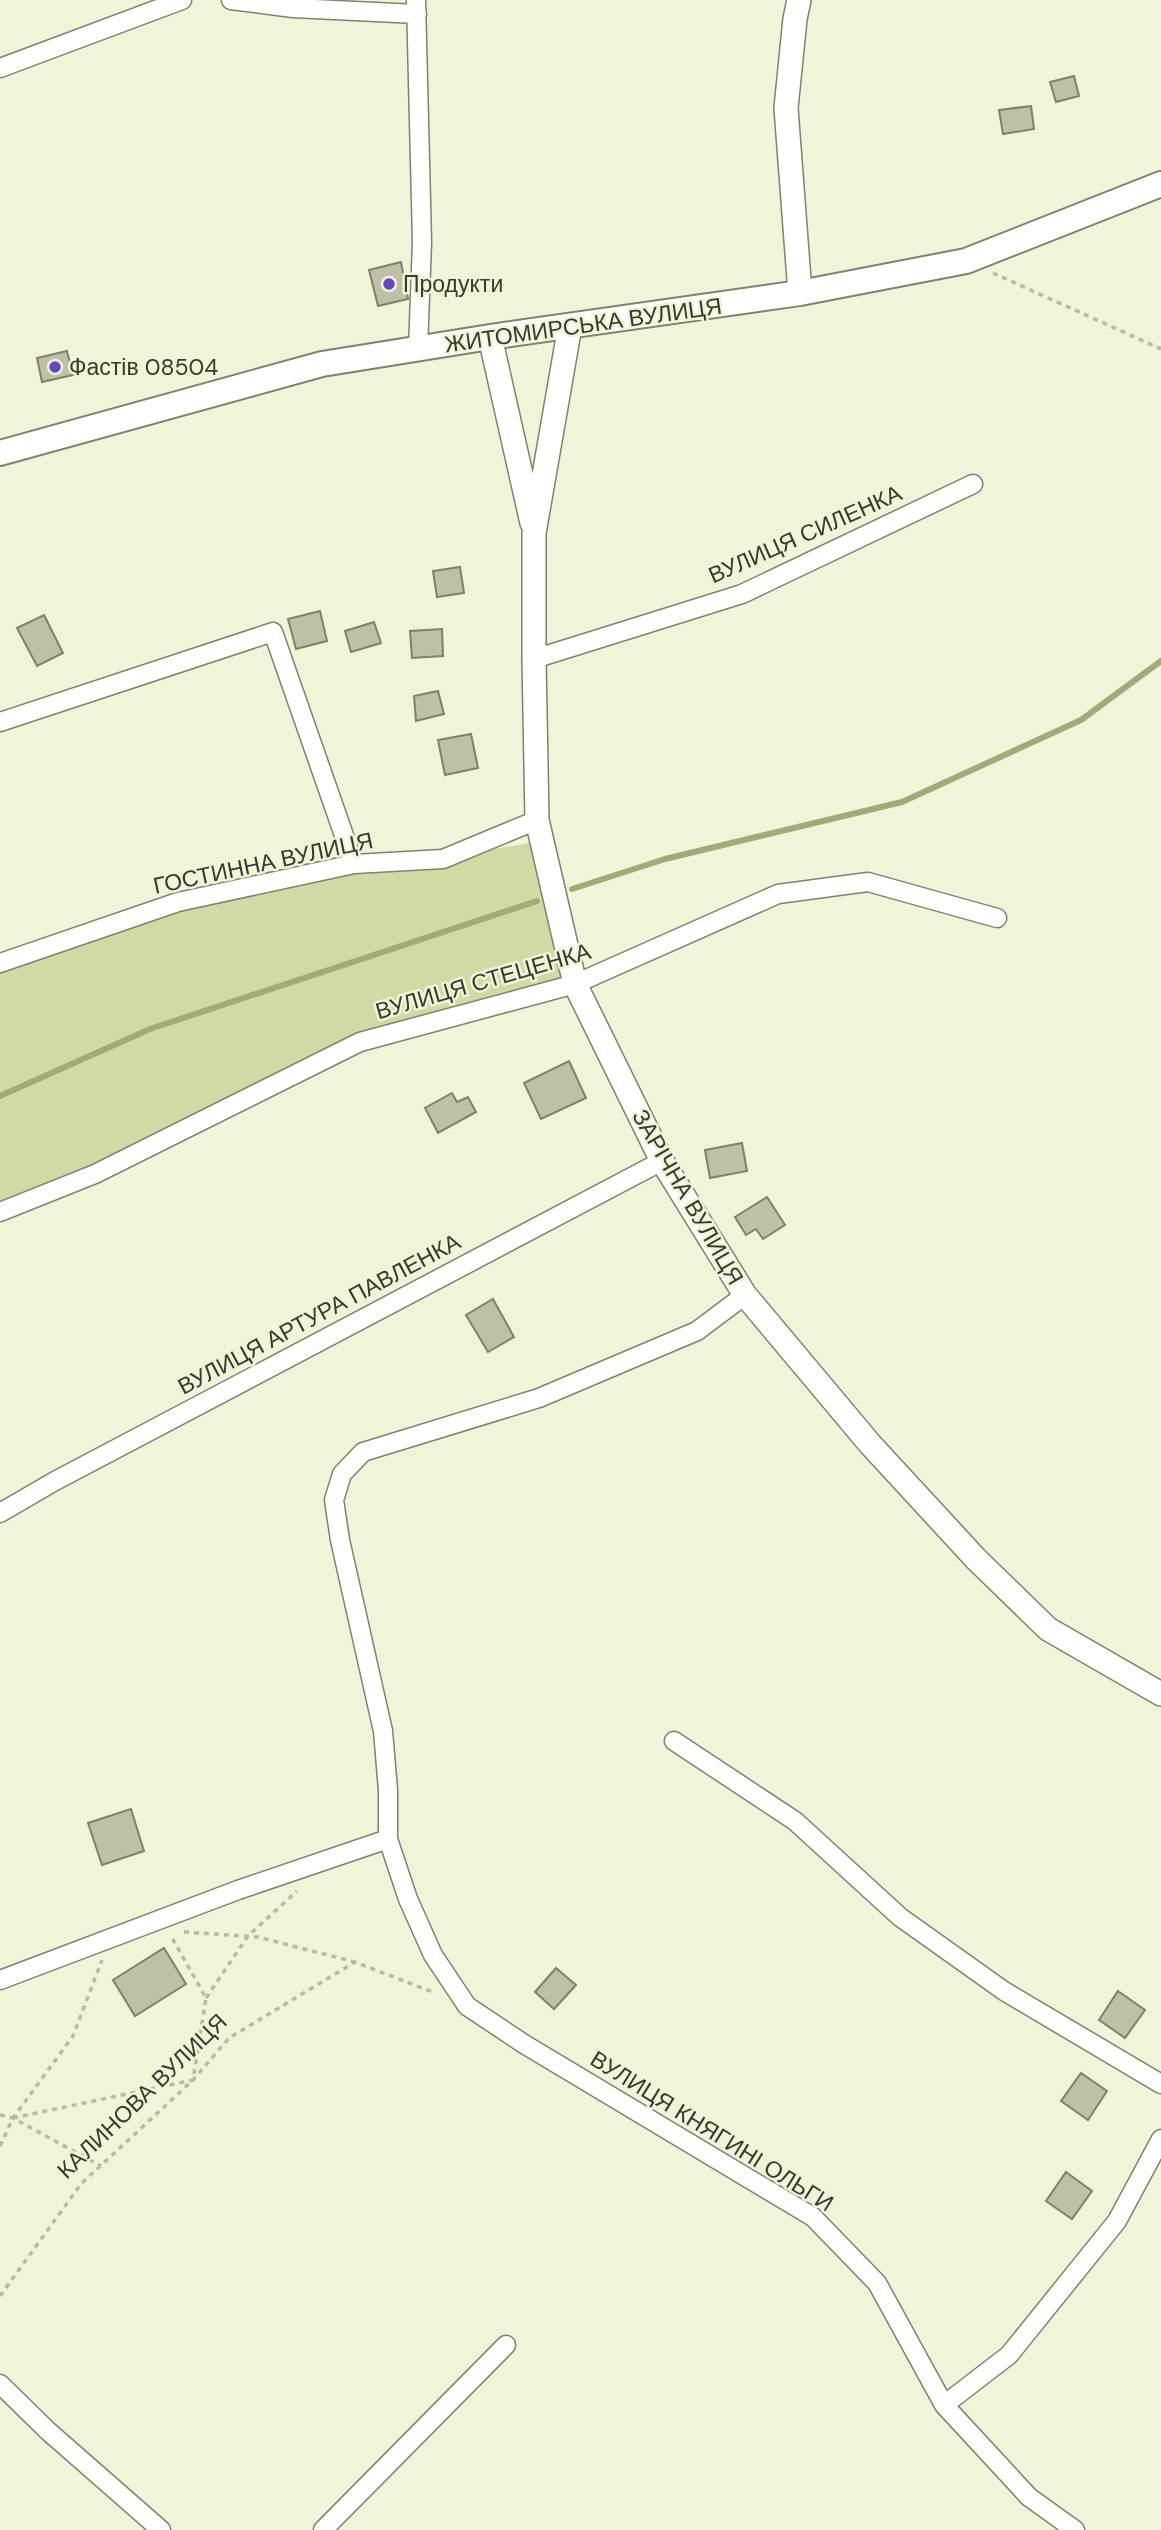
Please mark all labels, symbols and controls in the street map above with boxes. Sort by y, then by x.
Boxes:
place label: Продукти [403,269,503,299]
marker: Продукти [381,276,397,292]
street label: ЖИТОМИРСЬКА ВУЛИЦЯ [442,291,724,359]
place label: Фастів 08504 [69,352,218,382]
marker: Фастів 08504 [47,359,63,375]
street label: ВУЛИЦЯ СИЛЕНКА [704,478,907,590]
street label: ГОСТИННА ВУЛИЦЯ [150,825,376,901]
street label: ВУЛИЦЯ СТЕЦЕНКА [372,936,595,1026]
street label: ЗАРІЧНА ВУЛИЦЯ [625,1104,751,1290]
street label: ВУЛИЦЯ АРТУРА ПАВЛЕНКА [172,1226,466,1401]
street label: КАЛИНОВА ВУЛИЦЯ [51,2007,233,2185]
street label: ВУЛИЦЯ КНЯГИНІ ОЛЬГИ [585,2044,839,2218]

